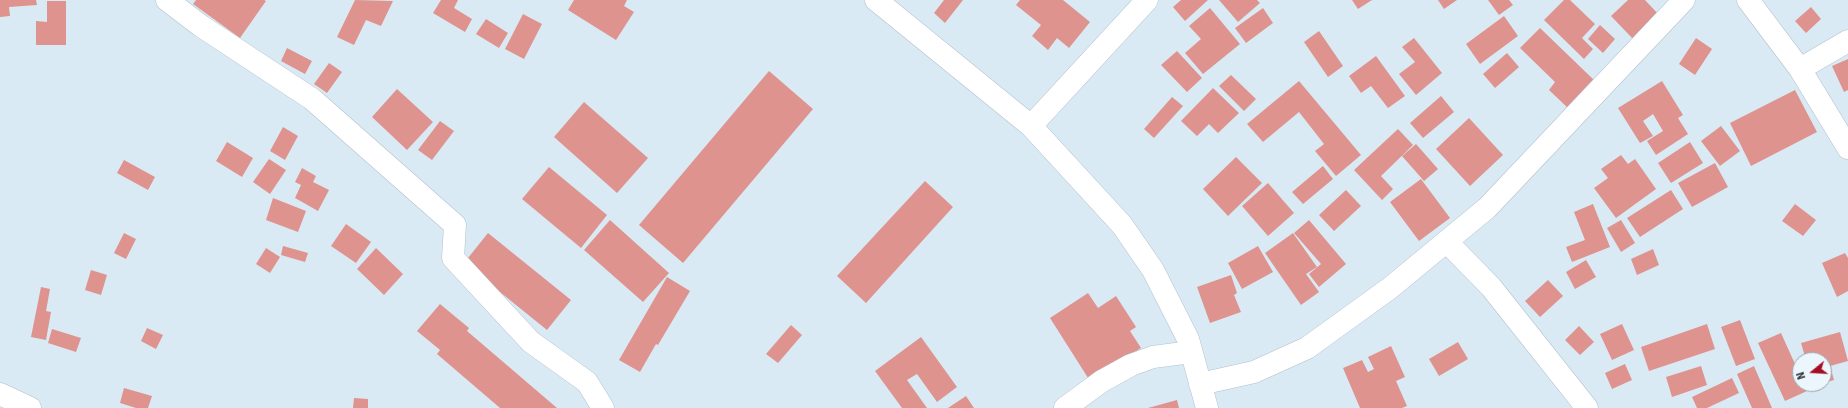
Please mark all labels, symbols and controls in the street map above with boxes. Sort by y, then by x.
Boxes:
north arrow [1792,352,1832,392]
text: N [1793,370,1809,381]

